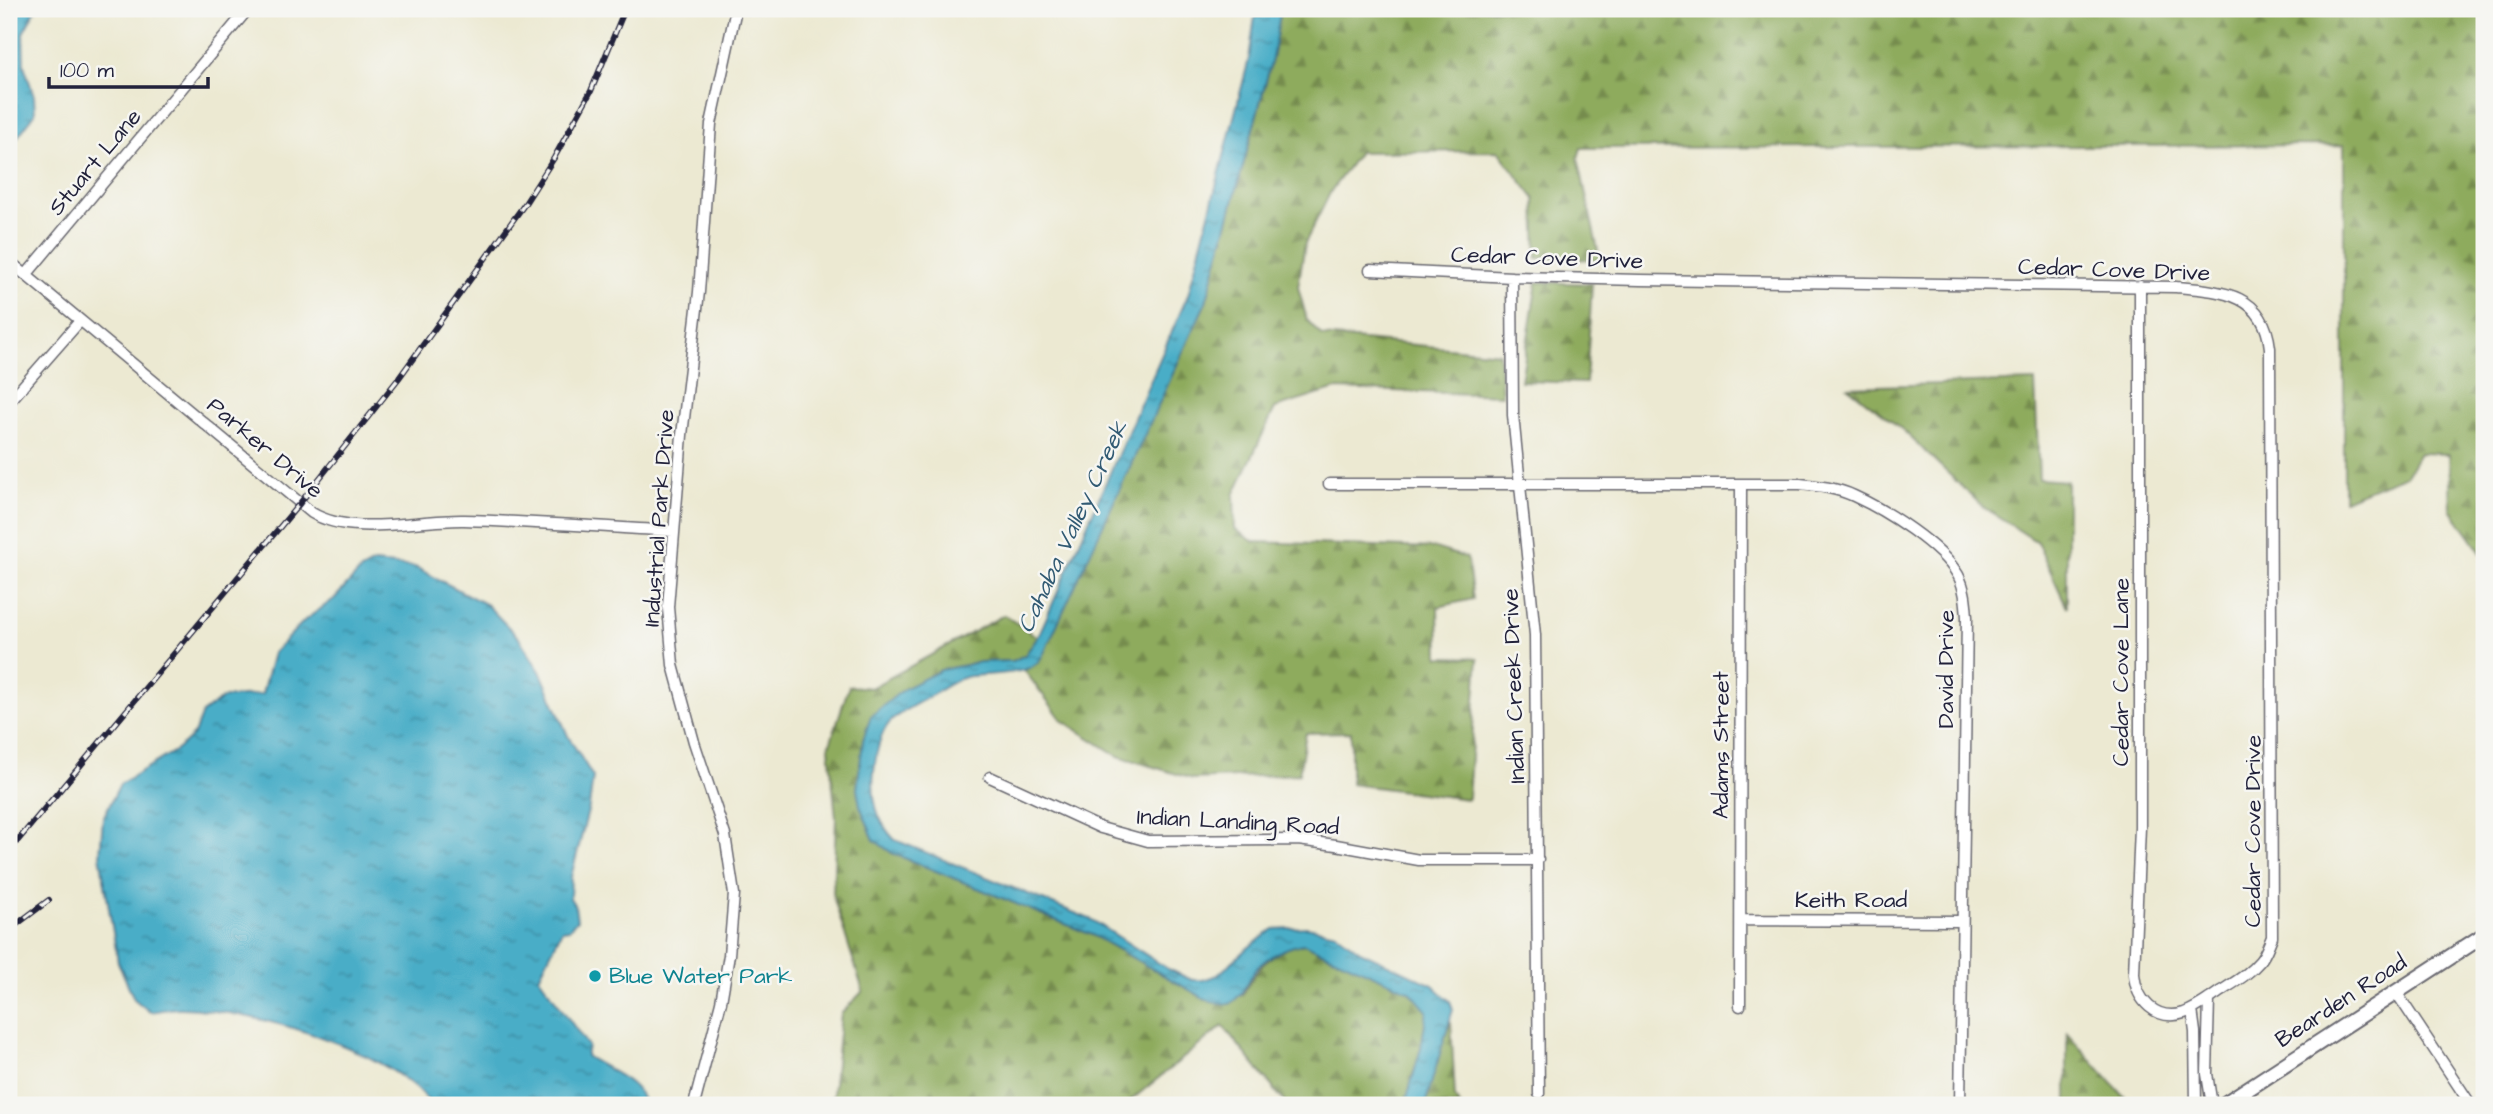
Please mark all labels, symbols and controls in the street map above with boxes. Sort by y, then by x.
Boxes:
scale bar [49,46,208,90]
text: 100 m [60,56,115,85]
street label: Stuart Lane [41,102,149,222]
street label: Cedar Cove Drive [1450,239,1644,277]
street label: Cedar Cove Drive [2017,251,2211,289]
street label: Parker Drive [200,390,330,506]
street label: Industrial Park Drive [635,408,683,628]
water label: Cahaba Valley Creek [1009,414,1138,638]
street label: Cedar Cove Lane [2105,578,2137,766]
street label: Indian Creek Drive [1495,588,1533,784]
street label: David Drive [1930,610,1962,728]
street label: Adams Street [1705,670,1737,819]
street label: Cedar Cove Drive [2237,735,2269,927]
street label: Indian Landing Road [1136,801,1340,844]
street label: Keith Road [1795,884,1907,916]
street label: Bearden Road [2269,946,2413,1056]
place label: Blue Water Park [609,960,792,992]
marker: Blue Water Park [587,968,603,984]

